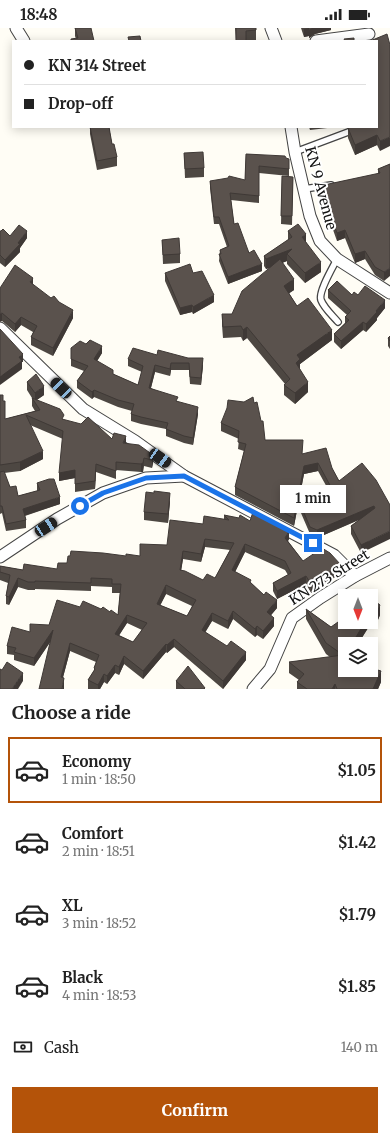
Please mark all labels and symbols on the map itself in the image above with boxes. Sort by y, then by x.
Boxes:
street label: KN 9 Avenue [301,144,341,232]
car [48,375,74,401]
car [147,446,173,470]
callout: 1 min [280,485,346,513]
route start [71,497,89,515]
car [33,515,59,539]
route end [304,534,322,552]
street label: KN 273 Street [285,545,373,609]
north arrow [338,589,378,629]

